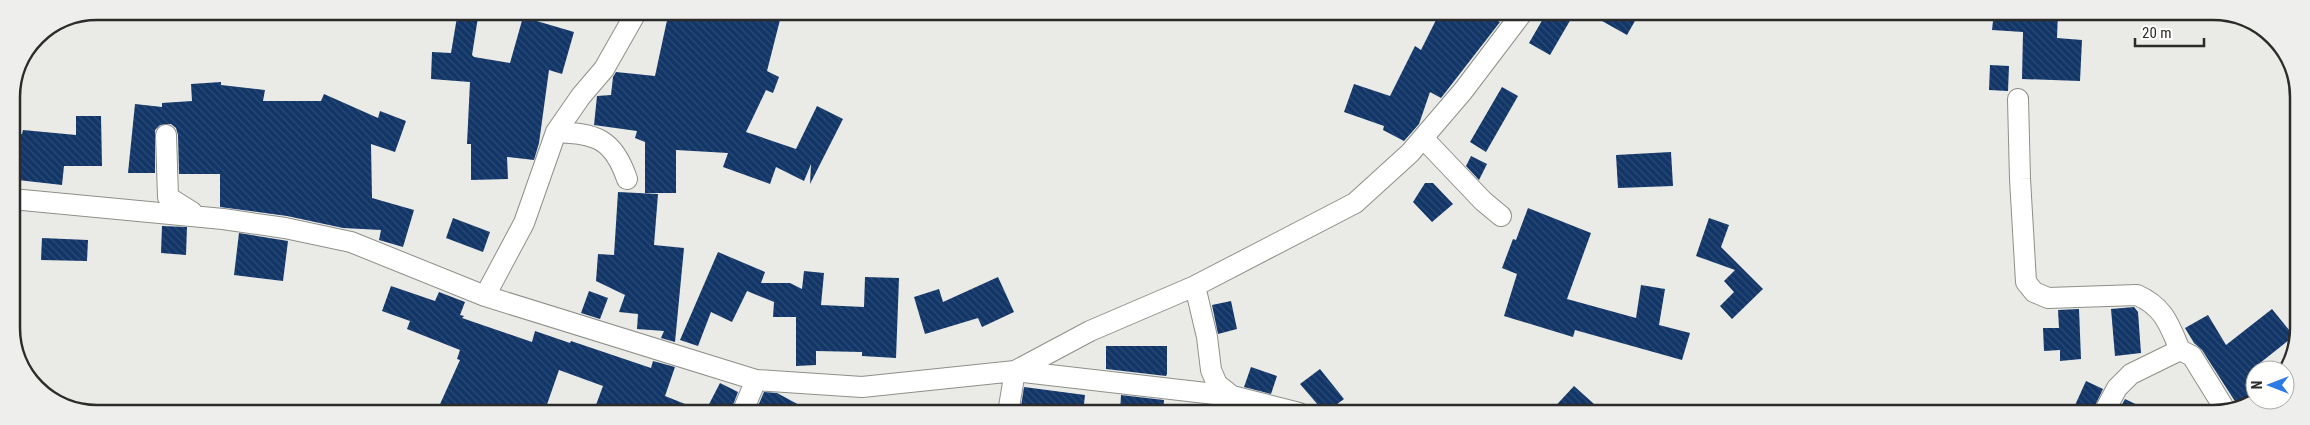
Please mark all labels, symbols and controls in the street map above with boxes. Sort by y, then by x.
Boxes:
scale bar [2135,15,2204,47]
text: 20 m [2142,24,2172,42]
north arrow [2245,360,2295,410]
text: N [2249,381,2265,389]

